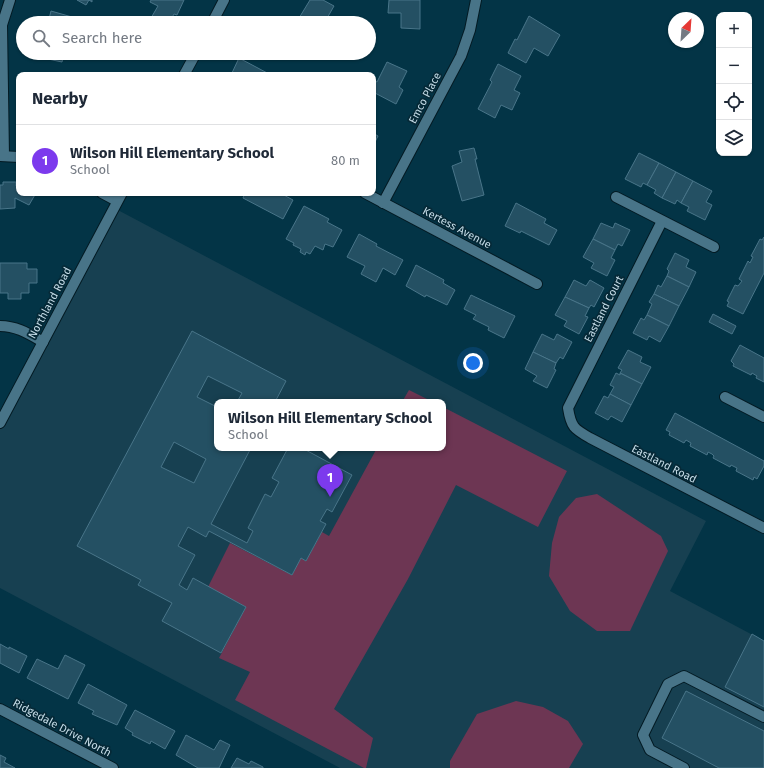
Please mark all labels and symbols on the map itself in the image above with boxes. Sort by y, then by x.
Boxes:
north arrow [668,12,704,48]
street label: Emco Place [406,70,444,126]
street label: Kertess Avenue [420,204,494,252]
street label: Northland Road [26,265,74,341]
street label: Eastland Court [582,274,626,344]
your location [463,353,483,373]
street label: Eastland Road [629,442,699,486]
pin: 1 [317,464,343,497]
street label: Ridgedale Drive North [11,697,113,759]

